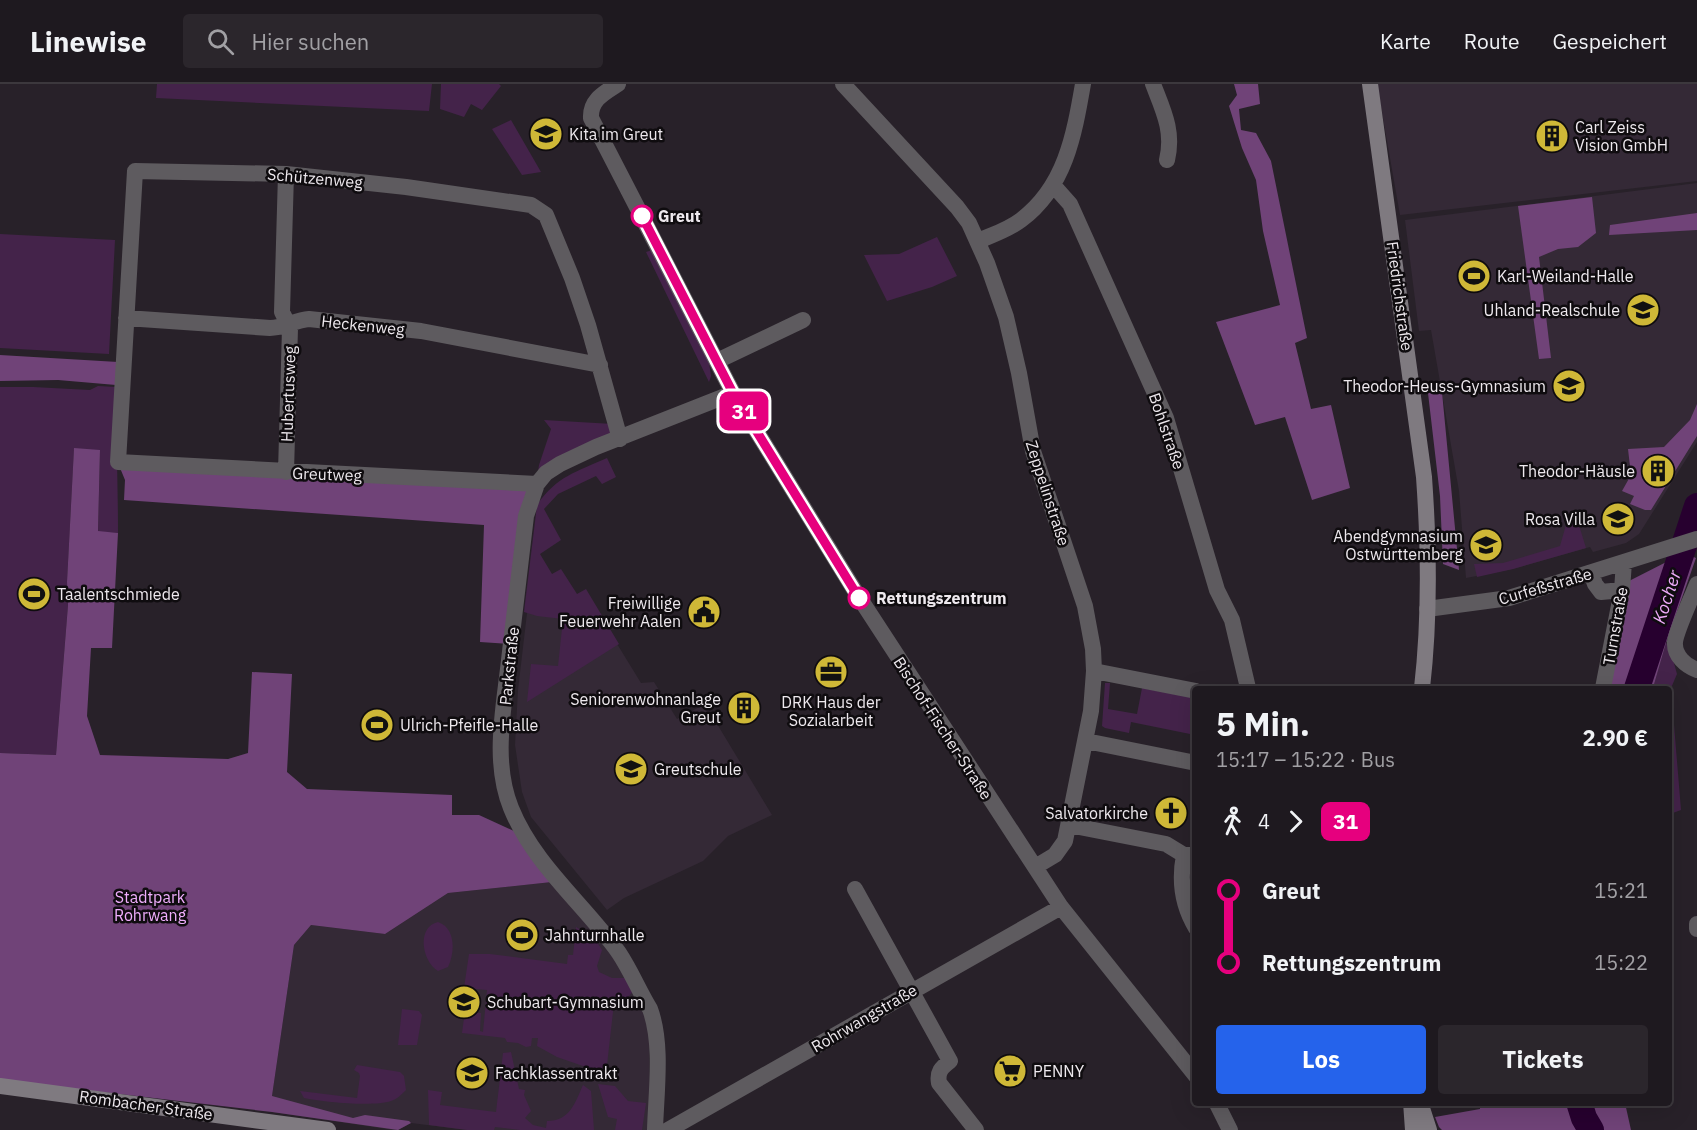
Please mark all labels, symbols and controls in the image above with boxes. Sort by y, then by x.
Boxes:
search box [183,14,603,68]
text: Linewise [30,23,147,60]
icon: search [204,25,237,58]
text: Hier suchen [252,27,369,56]
text: Karte [1380,27,1431,55]
text: Route [1464,27,1520,55]
text: Gespeichert [1553,27,1667,55]
school or university icon: Kita im Greut [528,116,564,152]
place label: Carl Zeiss Vision GmbH [1575,117,1668,155]
building icon: Carl Zeiss Vision GmbH [1534,118,1570,154]
place label: Kita im Greut [569,124,663,144]
street label: Schützenweg [266,164,364,192]
marker: Greut [631,205,653,227]
place label: Greut [658,206,701,226]
street label: Friedrichstraße [1382,240,1418,352]
sports icon: Karl-Weiland-Halle [1456,258,1492,294]
place label: Karl-Weiland-Halle [1497,266,1634,286]
school or university icon: Uhland-Realschule [1625,292,1661,328]
place label: Uhland-Realschule [1484,300,1620,320]
street label: Heckenweg [320,311,406,339]
street label: Hubertusweg [276,345,300,442]
school or university icon: Theodor-Heuss-Gymnasium [1551,368,1587,404]
place label: Theodor-Heuss-Gymnasium [1343,376,1546,396]
street label: Bohlstraße [1145,390,1189,472]
line badge: 31 [717,392,771,430]
text: 31 [731,397,757,425]
street label: Zeppelinstraße [1022,438,1074,548]
building icon: Theodor-Häusle [1640,453,1676,489]
place label: Theodor-Häusle [1519,461,1635,481]
street label: Greutweg [292,463,363,485]
school or university icon: Rosa Villa [1600,501,1636,537]
place label: Rosa Villa [1525,509,1595,529]
place label: Abendgymnasium Ostwürttemberg [1333,526,1464,564]
school or university icon: Abendgymnasium Ostwürttemberg [1468,527,1504,563]
street label: Curfeßstraße [1496,563,1594,609]
water label: Kocher [1647,567,1686,627]
sports icon: Taalentschmiede [16,576,52,612]
place label: Taalentschmiede [57,584,180,604]
street label: Turnstraße [1598,585,1632,667]
marker: Rettungszentrum [848,587,870,609]
place label: Rettungszentrum [876,588,1007,608]
place label: Freiwillige Feuerwehr Aalen [559,593,681,631]
public building icon: Freiwillige Feuerwehr Aalen [686,594,722,630]
street label: Parkstraße [495,626,523,706]
street label: Bischof-Fischer-Straße [889,653,997,803]
office icon: DRK Haus der Sozialarbeit [813,654,849,690]
place label: Seniorenwohnanlage Greut [570,689,721,727]
building icon: Seniorenwohnanlage Greut [726,690,762,726]
place label: DRK Haus der Sozialarbeit [781,692,881,730]
text: 5 Min. [1216,702,1310,745]
sports icon: Ulrich-Pfeifle-Halle [359,707,395,743]
place label: Ulrich-Pfeifle-Halle [400,715,539,735]
text: 2.90 € [1583,723,1648,752]
text: 15:17 – 15:22 · Bus [1216,746,1395,773]
school or university icon: Greutschule [613,751,649,787]
place label: Greutschule [654,759,742,779]
church icon: Salvatorkirche [1153,795,1189,831]
place label: Salvatorkirche [1045,803,1148,823]
icon: walk [1216,805,1249,838]
icon: forward [1279,805,1312,838]
text: 31 [1333,807,1358,835]
text: 4 [1258,808,1270,835]
text: Greut [1262,876,1321,905]
text: 15:21 [1594,877,1648,904]
park label: Stadtpark Rohrwang [114,887,187,925]
sports icon: Jahnturnhalle [504,917,540,953]
place label: Jahnturnhalle [545,925,645,945]
text: Rettungszentrum [1262,948,1442,977]
text: 15:22 [1594,949,1648,976]
street label: Rohrwangstraße [808,980,921,1056]
school or university icon: Schubart-Gymnasium [446,984,482,1020]
place label: Schubart-Gymnasium [487,992,644,1012]
button: Los [1216,1025,1426,1094]
button: Tickets [1438,1025,1648,1094]
supermarket icon: PENNY [992,1053,1028,1089]
school or university icon: Fachklassentrakt [454,1055,490,1091]
place label: PENNY [1033,1061,1085,1081]
place label: Fachklassentrakt [495,1063,618,1083]
street label: Rombacher Straße [78,1086,214,1124]

